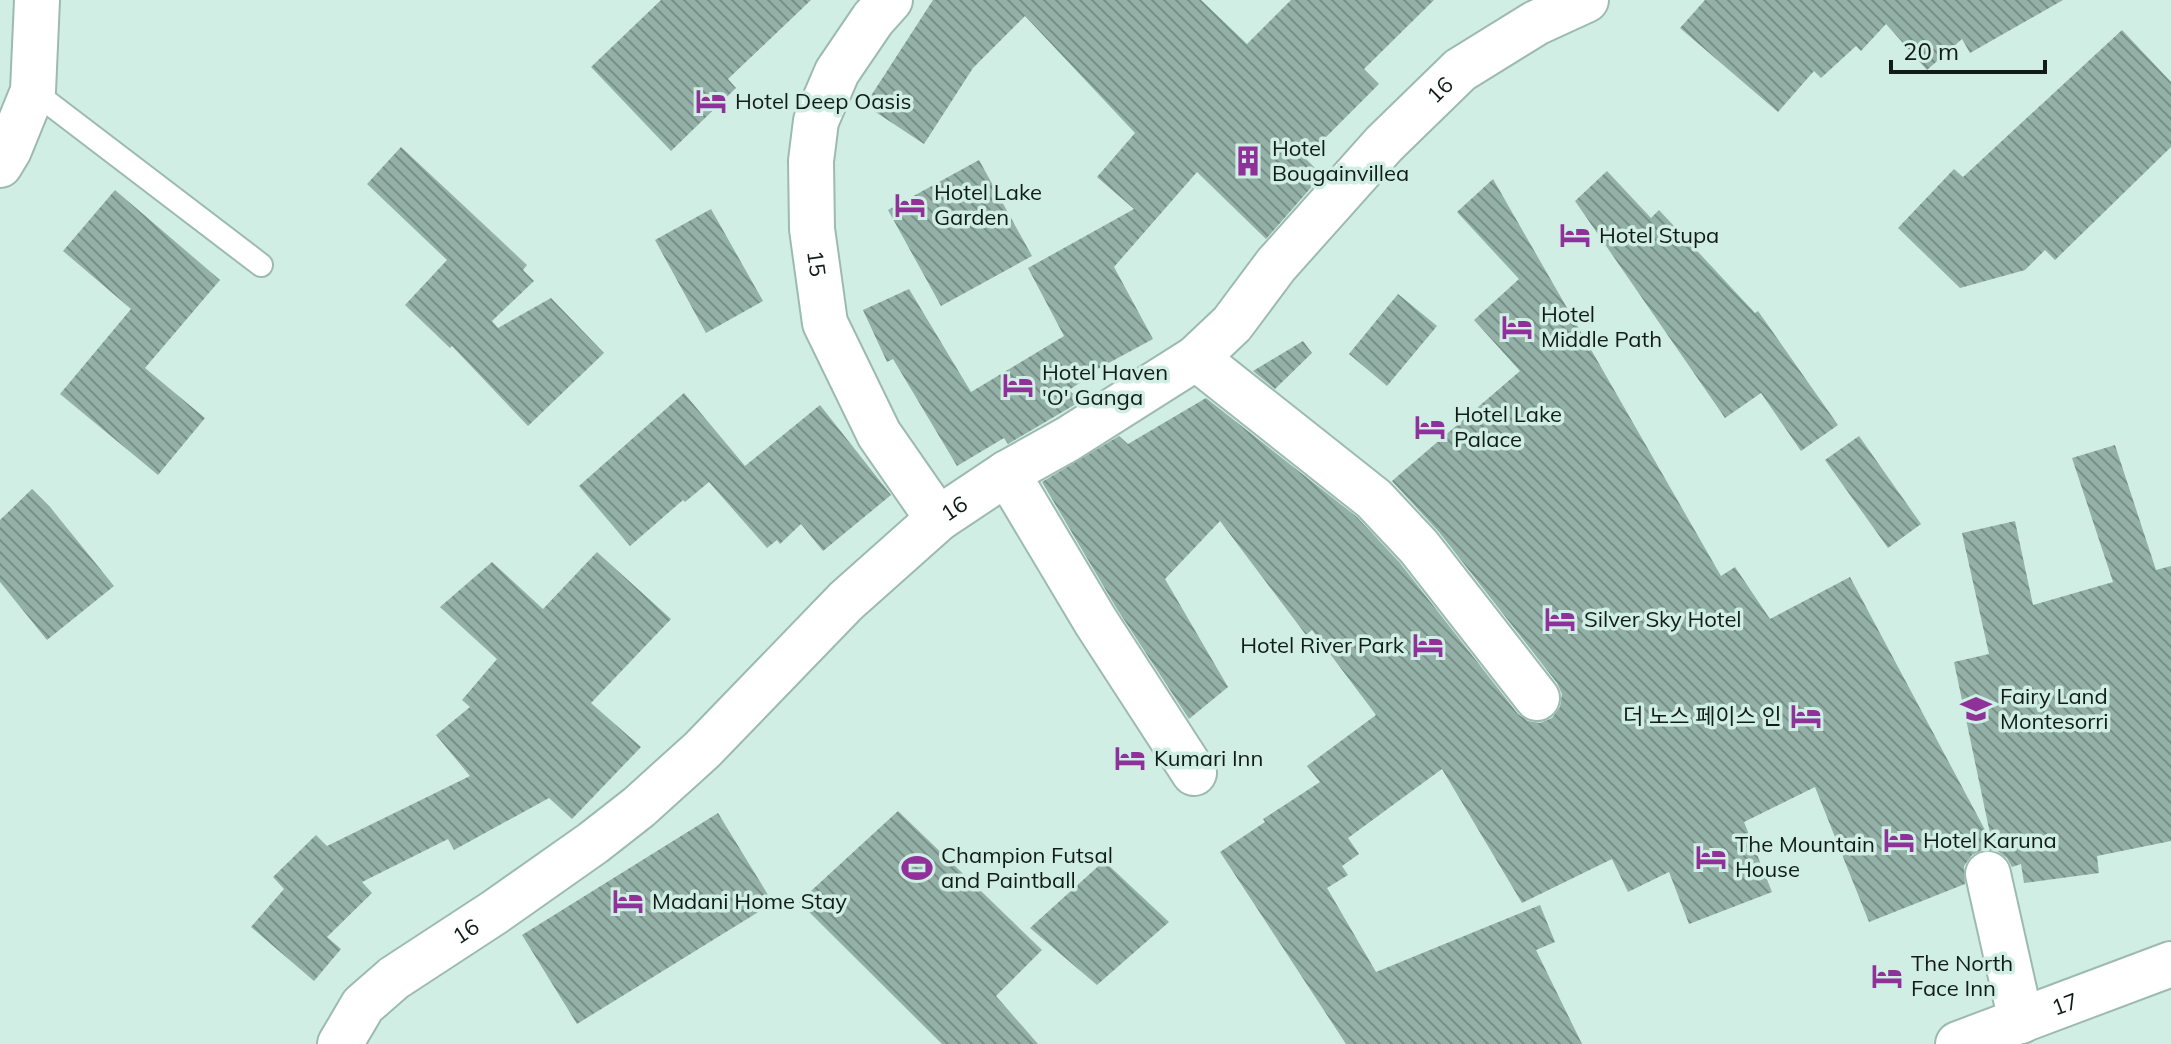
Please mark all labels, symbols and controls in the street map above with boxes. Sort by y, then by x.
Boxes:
scale bar [1891,24,2045,74]
text: 20 m [1903,36,1959,66]
street label: 16 [1420,71,1459,109]
hotel icon: Hotel Deep Oasis [694,84,728,118]
place label: Hotel Deep Oasis [735,87,911,115]
place label: Hotel Bougainvillea [1272,134,1409,187]
building icon: Hotel Bougainvillea [1231,144,1265,178]
place label: Hotel Lake Garden [934,178,1042,231]
hotel icon: Hotel Lake Garden [893,188,927,222]
hotel icon: Hotel Stupa [1558,218,1592,252]
place label: Hotel Stupa [1599,221,1719,249]
street label: 15 [801,248,832,278]
place label: Hotel Middle Path [1541,300,1662,353]
hotel icon: Hotel Middle Path [1500,310,1534,344]
place label: Hotel Haven 'O' Ganga [1042,358,1168,411]
hotel icon: Hotel Haven 'O' Ganga [1001,368,1035,402]
place label: Hotel Lake Palace [1454,400,1562,453]
hotel icon: Hotel Lake Palace [1413,410,1447,444]
street label: 16 [935,489,973,527]
hotel icon: Silver Sky Hotel [1543,602,1577,636]
place label: Silver Sky Hotel [1584,605,1742,633]
hotel icon: Hotel River Park [1411,628,1445,662]
place label: Hotel River Park [1240,631,1405,659]
place label: Fairy Land Montesorri [2000,682,2109,735]
school or university icon: Fairy Land Montesorri [1959,692,1993,726]
hotel icon: 더 노스 페이스 인 [1789,699,1823,733]
place label: 더 노스 페이스 인 [1623,702,1782,730]
hotel icon: Kumari Inn [1113,741,1147,775]
place label: Kumari Inn [1154,744,1263,772]
hotel icon: Hotel Karuna [1882,823,1916,857]
place label: Hotel Karuna [1923,826,2057,854]
place label: The Mountain House [1735,830,1875,883]
hotel icon: The Mountain House [1694,840,1728,874]
place label: Champion Futsal and Paintball [941,841,1113,894]
sports icon: Champion Futsal and Paintball [900,851,934,885]
hotel icon: Madani Home Stay [611,884,645,918]
place label: Madani Home Stay [652,887,847,915]
street label: 16 [447,912,484,950]
place label: The North Face Inn [1911,949,2013,1002]
hotel icon: The North Face Inn [1870,959,1904,993]
street label: 17 [2047,986,2082,1022]

